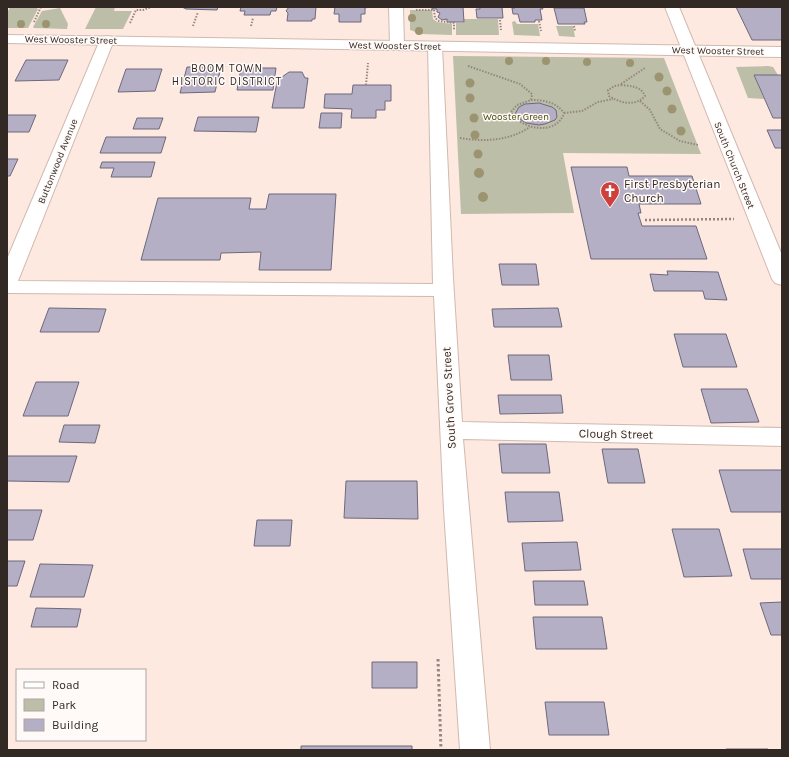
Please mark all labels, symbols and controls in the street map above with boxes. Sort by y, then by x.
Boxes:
street label: West Wooster Street [25,33,117,47]
street label: West Wooster Street [349,39,441,53]
street label: West Wooster Street [672,44,764,58]
district label: BOOM TOWN HISTORIC DISTRICT [172,62,282,88]
park label: Wooster Green [483,111,549,123]
street label: Buttonwood Avenue [35,117,80,206]
street label: South Church Street [711,120,757,211]
place label: First Presbyterian Church [624,177,720,205]
church icon: First Presbyterian Church [599,180,621,208]
street label: South Grove Street [439,346,459,449]
street label: Clough Street [579,426,654,442]
legend [16,669,146,741]
text: Road [52,678,80,692]
text: Park [52,698,77,712]
text: Building [52,718,99,732]

